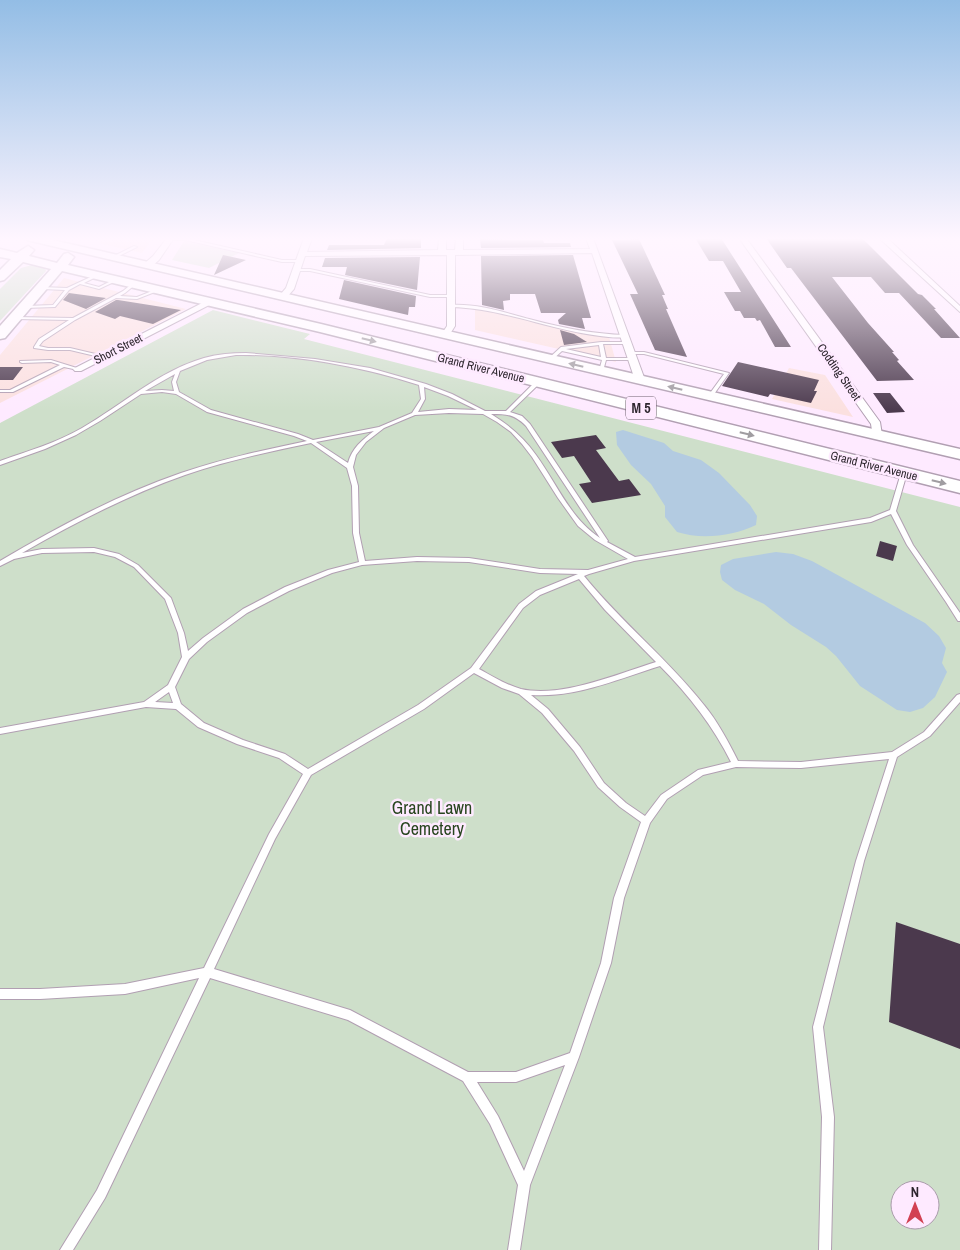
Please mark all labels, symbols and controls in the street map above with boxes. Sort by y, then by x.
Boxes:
street label: Short Street [91,330,145,368]
one-way arrow [361,336,376,344]
street label: Codding Street [813,340,865,404]
street label: Grand River Avenue [436,349,526,387]
one-way arrow [568,361,583,369]
one-way arrow [668,384,683,392]
road number: M 5 [626,396,656,419]
one-way arrow [740,430,755,438]
street label: Grand River Avenue [829,447,919,485]
one-way arrow [931,478,946,486]
park label: Grand Lawn Cemetery [392,795,472,841]
north arrow [890,1180,940,1230]
text: N [911,1183,919,1201]

